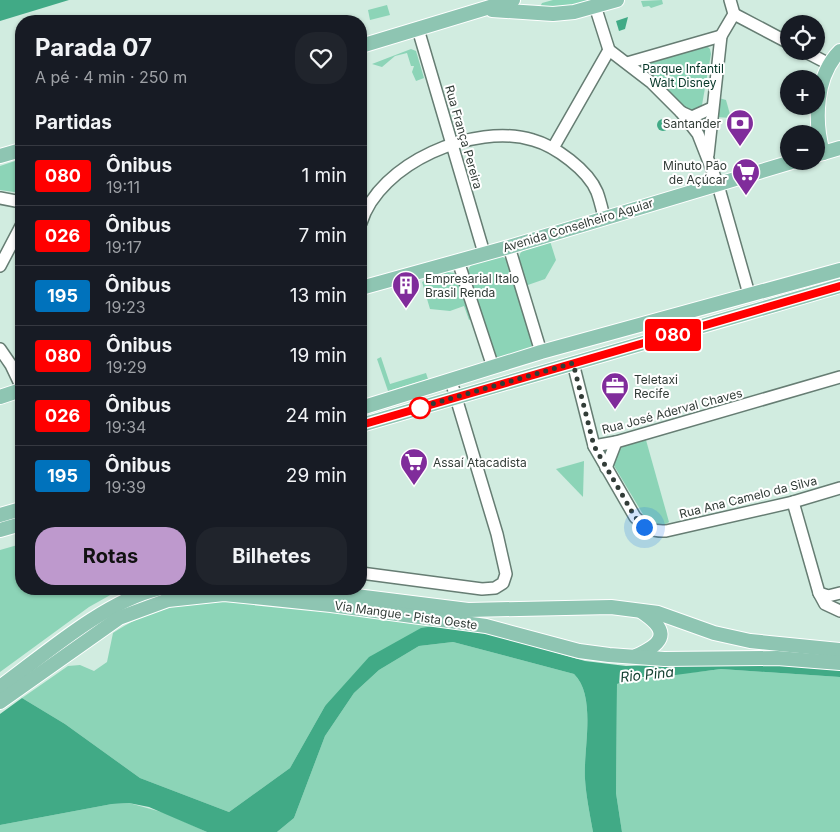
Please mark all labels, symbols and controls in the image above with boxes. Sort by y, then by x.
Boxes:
map controls [780,15,825,170]
button: locate [780,15,825,60]
button: heart [295,32,347,84]
text: Parada 07 [35,33,152,62]
park label: Parque Infantil Walt Disney [642,61,724,90]
text: A pé · 4 min · 250 m [35,67,187,87]
button: + [780,70,825,115]
street label: Rua França Pereira [442,83,486,191]
bank icon: Santander [725,108,755,147]
text: Partidas [35,111,112,134]
place label: Santander [663,116,721,131]
button: − [780,125,825,170]
text: Ônibus [106,154,172,177]
supermarket icon: Minuto Pão de Açúcar [731,157,761,196]
place label: Minuto Pão de Açúcar [663,158,727,187]
text: 1 min [301,164,347,187]
text: 080 [45,165,81,186]
text: 19:11 [106,177,140,197]
street label: Avenida Conselheiro Aguiar [501,195,655,255]
text: Ônibus [105,214,171,237]
text: 7 min [298,224,347,247]
text: 026 [45,225,80,246]
text: 19:17 [105,237,142,257]
building icon: Empresarial Italo Brasil Renda [391,270,421,309]
place label: Empresarial Italo Brasil Renda [425,271,519,300]
text: Ônibus [105,274,171,297]
text: 13 min [290,284,347,307]
text: 195 [47,285,78,306]
text: 19:23 [105,297,146,317]
line badge: 080 [644,319,702,351]
text: 080 [655,324,691,345]
text: Ônibus [106,334,172,357]
text: 19 min [290,344,347,367]
text: 080 [45,345,81,366]
text: 19:29 [106,357,147,377]
office icon: Teletaxi Recife [600,371,630,410]
place label: Teletaxi Recife [634,372,678,401]
street label: Rua José Aderval Chaves [600,385,744,437]
text: Ônibus [105,394,171,417]
unlabelled marker [409,397,431,419]
text: 24 min [286,404,347,427]
text: 026 [45,405,80,426]
text: 19:34 [105,417,146,437]
supermarket icon: Assaí Atacadista [399,447,429,486]
text: Ônibus [105,454,171,477]
place label: Assaí Atacadista [433,455,527,470]
text: 29 min [286,464,347,487]
text: 195 [47,465,78,486]
street label: Rua Ana Camelo da Silva [678,473,818,521]
text: 19:39 [105,477,146,497]
your location [632,515,657,540]
button: Rotas [35,527,186,585]
button: Bilhetes [196,527,347,585]
street label: Via Mangue - Pista Oeste [334,598,478,632]
water label: Rio Pina [619,663,675,685]

